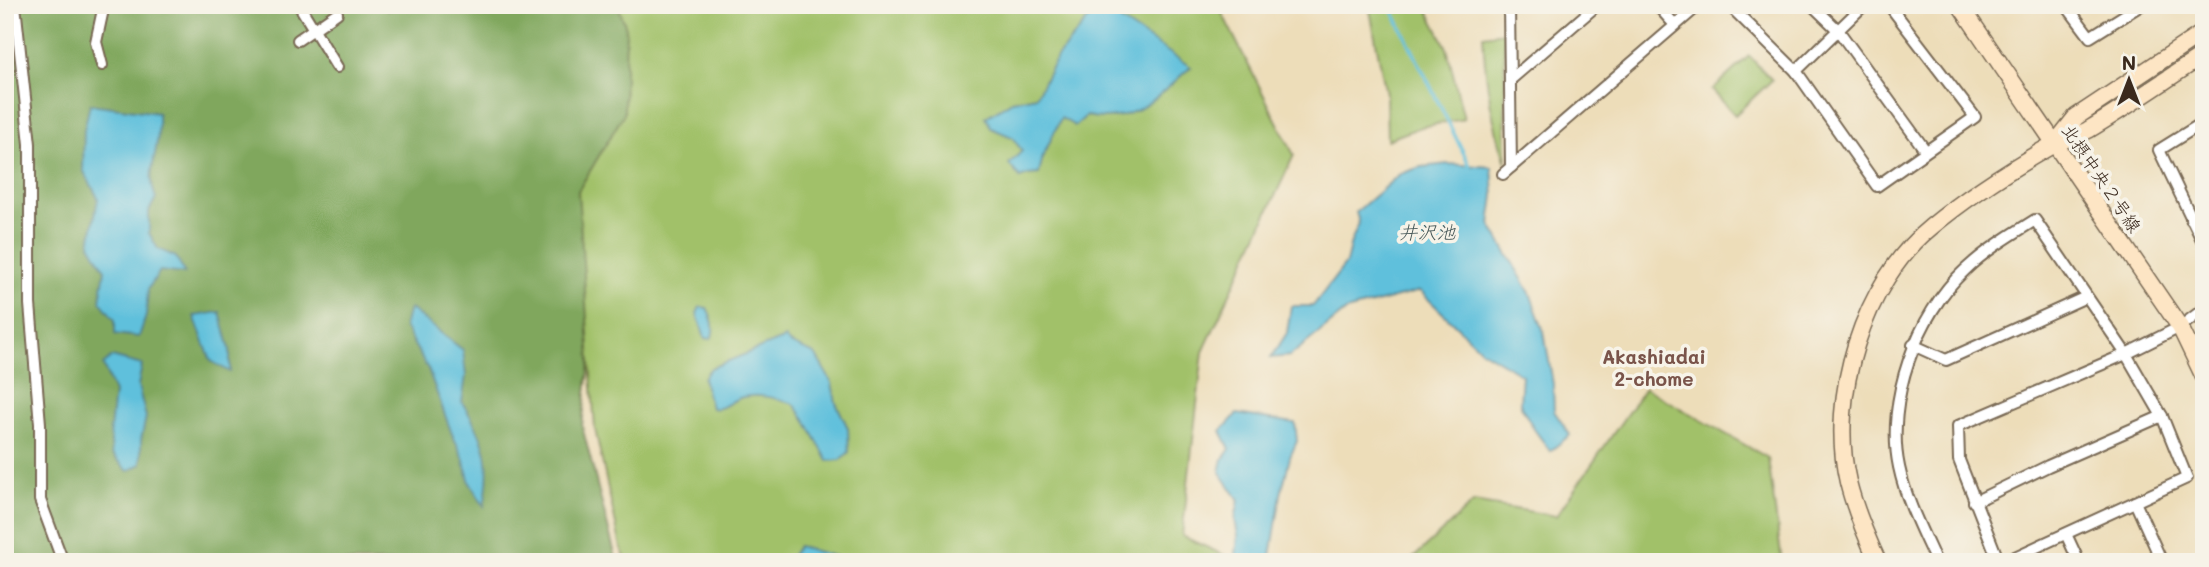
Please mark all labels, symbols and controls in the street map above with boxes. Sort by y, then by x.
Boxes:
north arrow [2094,46,2164,116]
text: N [2122,50,2136,75]
street label: 北摂中央２号線 [2057,119,2147,237]
water label: 井沢池 [1398,219,1456,244]
district label: Akashiadai 2-chome [1602,344,1706,391]

